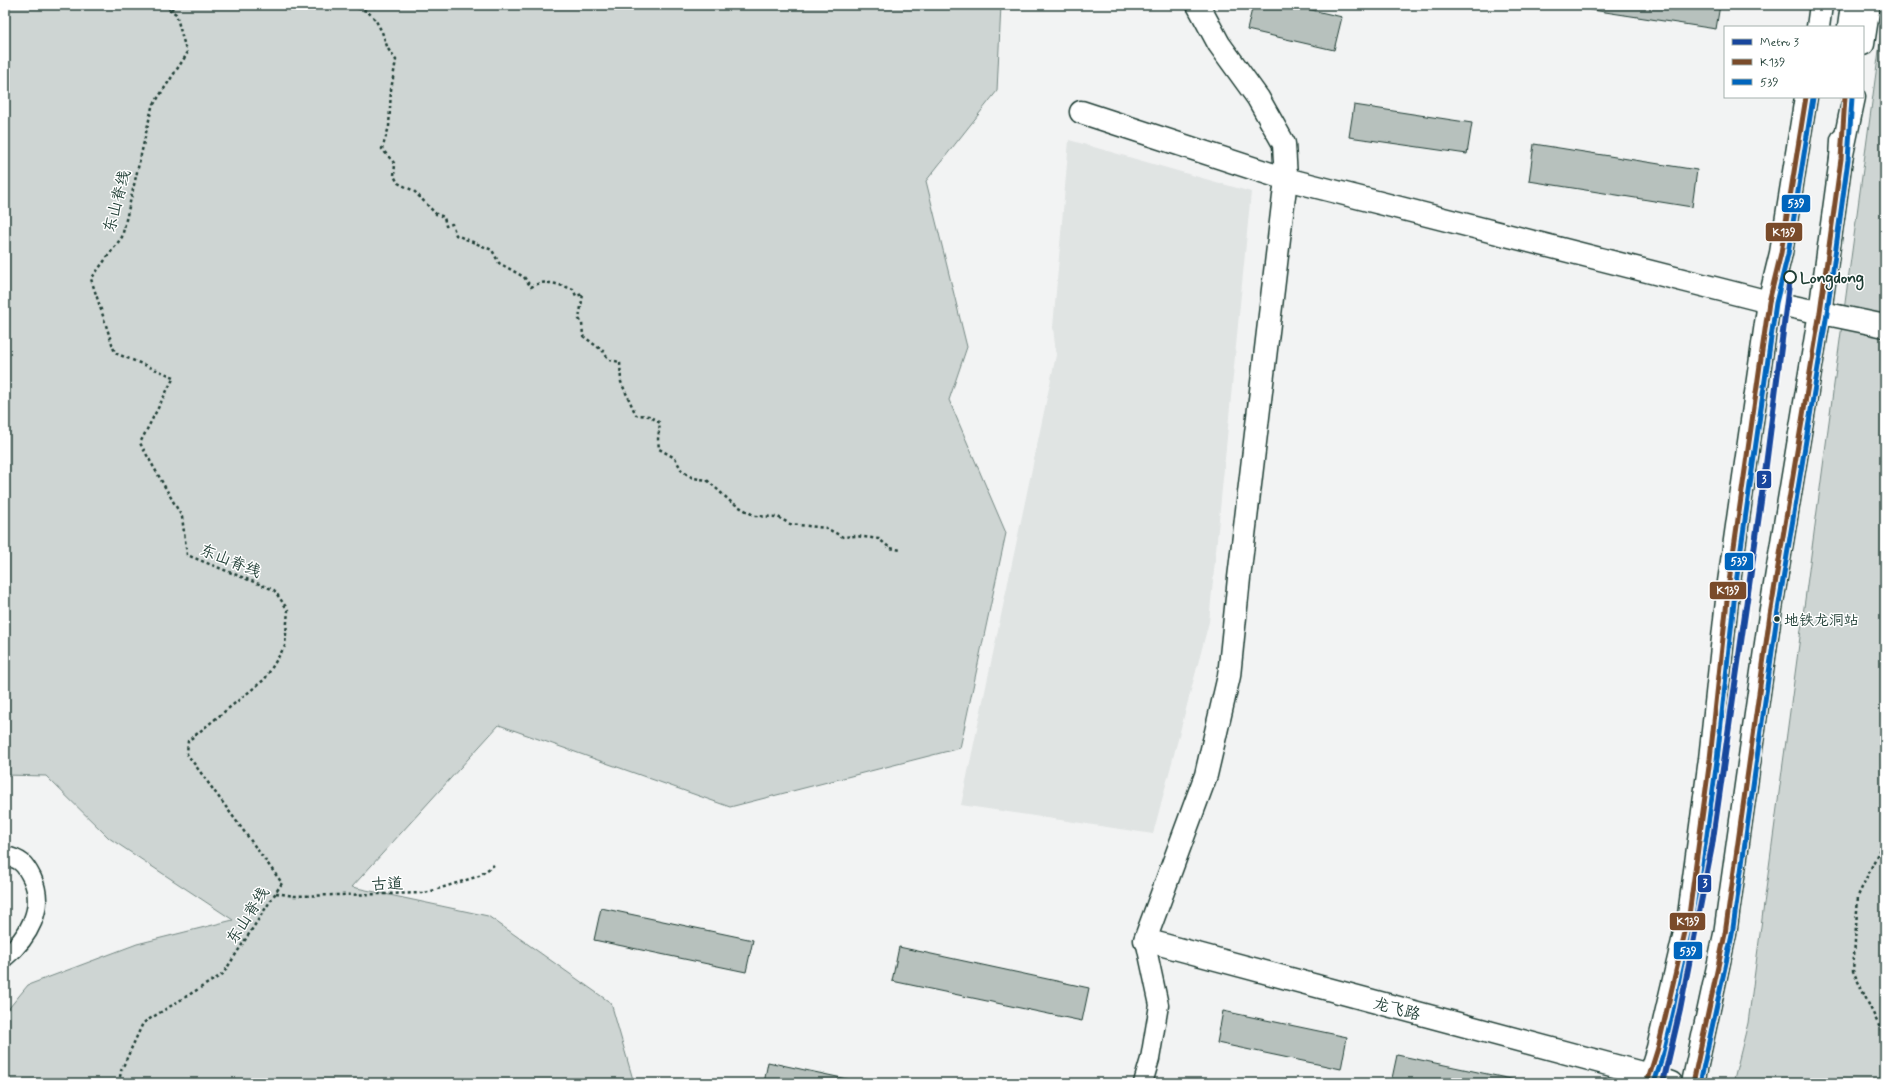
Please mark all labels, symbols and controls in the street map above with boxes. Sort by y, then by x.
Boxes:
legend [1724,26,1864,98]
text: Metro 3 [1760,35,1799,51]
text: K139 [1760,55,1785,71]
text: 539 [1760,75,1779,91]
street label: 东山脊线 [99,168,136,235]
line badge: 539 [1781,194,1811,213]
text: 539 [1787,197,1805,211]
line badge: K139 [1765,222,1803,242]
text: K139 [1772,226,1796,240]
place label: Longdong [1800,268,1864,291]
marker: Longdong [1783,270,1797,284]
line badge: 3 [1756,470,1772,489]
text: 3 [1762,473,1767,487]
street label: 东山脊线 [197,540,264,583]
line badge: 539 [1724,552,1754,571]
text: 539 [1730,555,1748,569]
line badge: K139 [1709,581,1747,600]
text: K139 [1716,584,1740,598]
place label: 地铁龙洞站 [1784,611,1859,631]
marker: 地铁龙洞站 [1772,614,1782,624]
street label: 古道 [371,873,403,896]
line badge: 3 [1697,874,1712,893]
text: 3 [1703,877,1708,891]
street label: 东山脊线 [222,883,274,948]
line badge: K139 [1669,912,1706,931]
text: K139 [1676,915,1700,929]
line badge: 539 [1673,941,1703,960]
text: 539 [1679,945,1697,959]
street label: 龙飞路 [1371,993,1423,1026]

